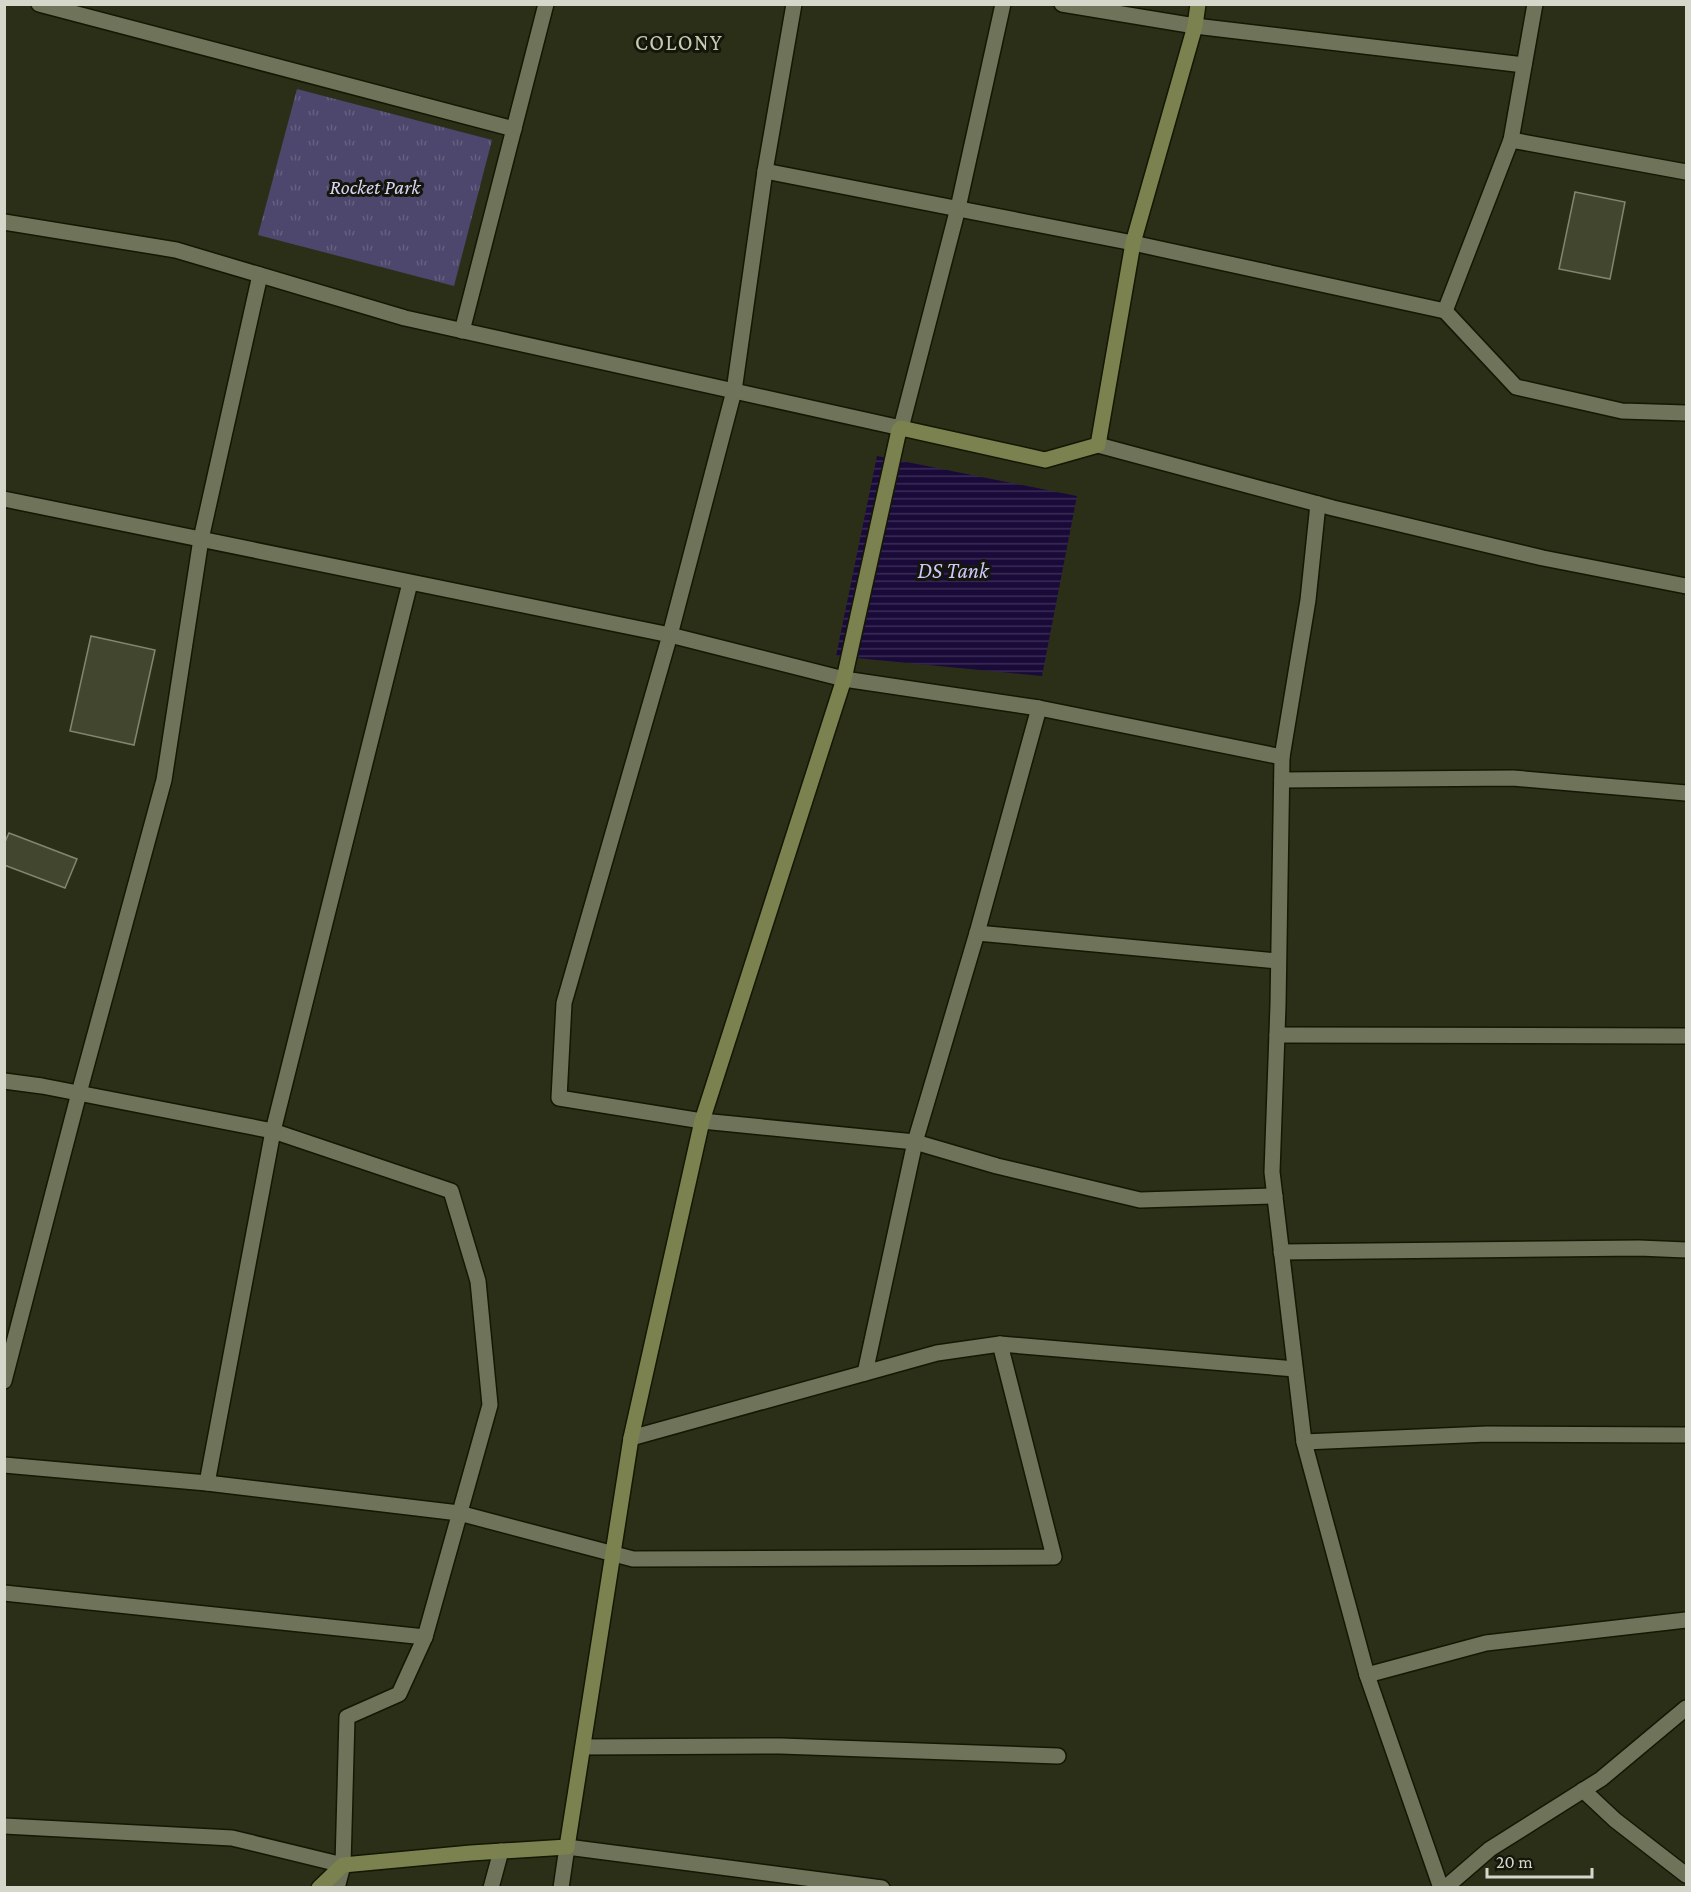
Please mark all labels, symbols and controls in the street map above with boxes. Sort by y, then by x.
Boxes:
district label: COLONY [635,30,723,55]
park label: Rocket Park [329,175,421,199]
water label: DS Tank [917,558,990,583]
scale bar [1487,1841,1592,1879]
text: 20 m [1496,1852,1533,1872]

